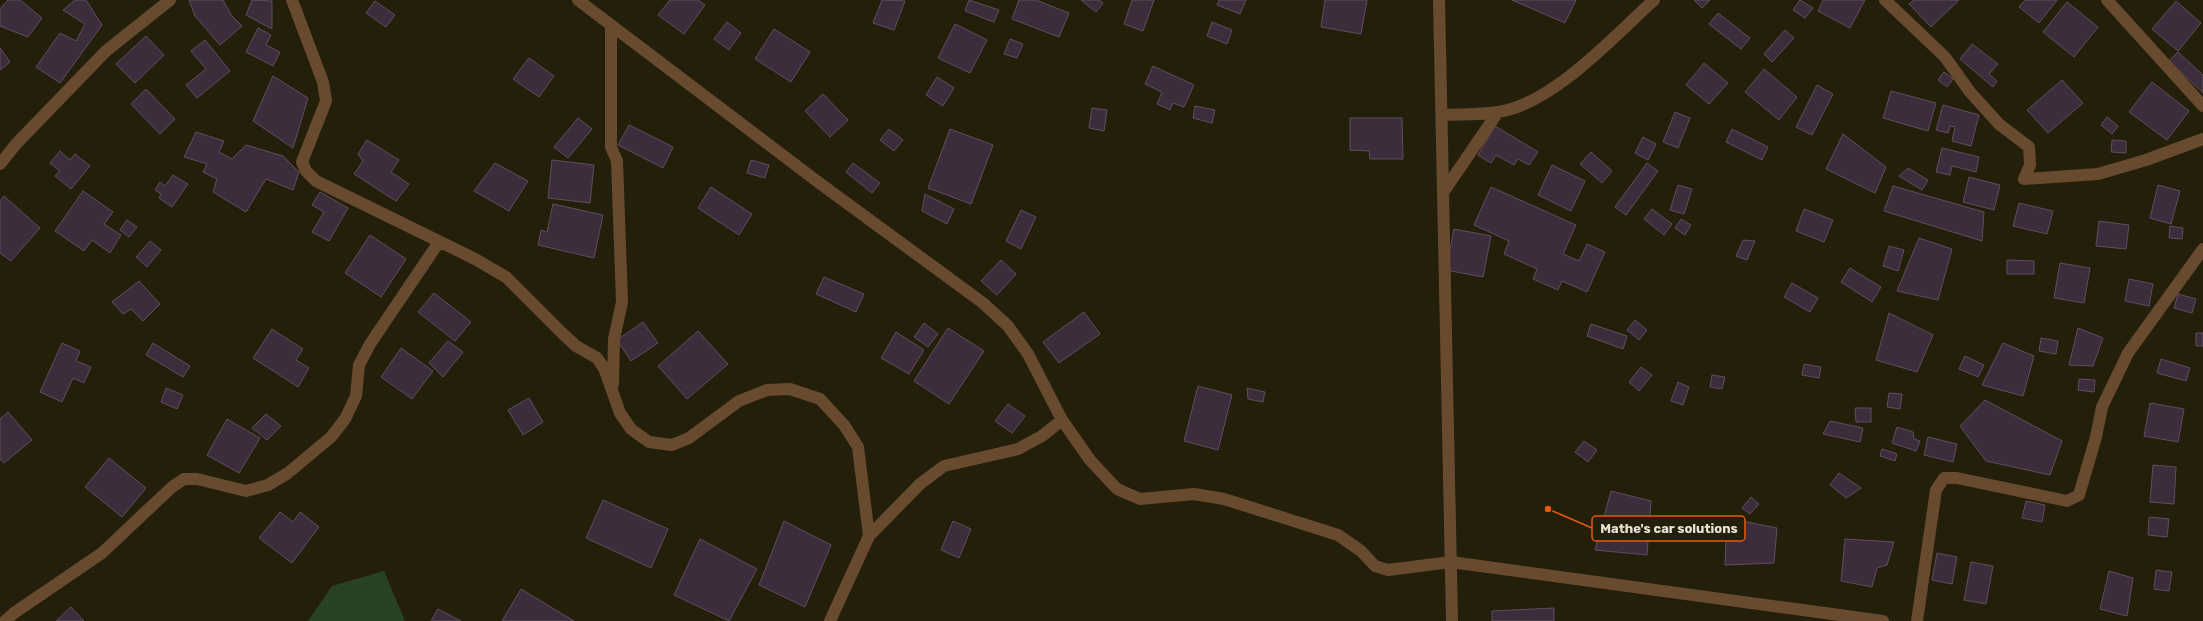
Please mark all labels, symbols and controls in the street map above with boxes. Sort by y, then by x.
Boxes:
callout: Mathe's car solutions [1592,516,1745,541]
text: Mathe's car solutions [1600,521,1738,536]

